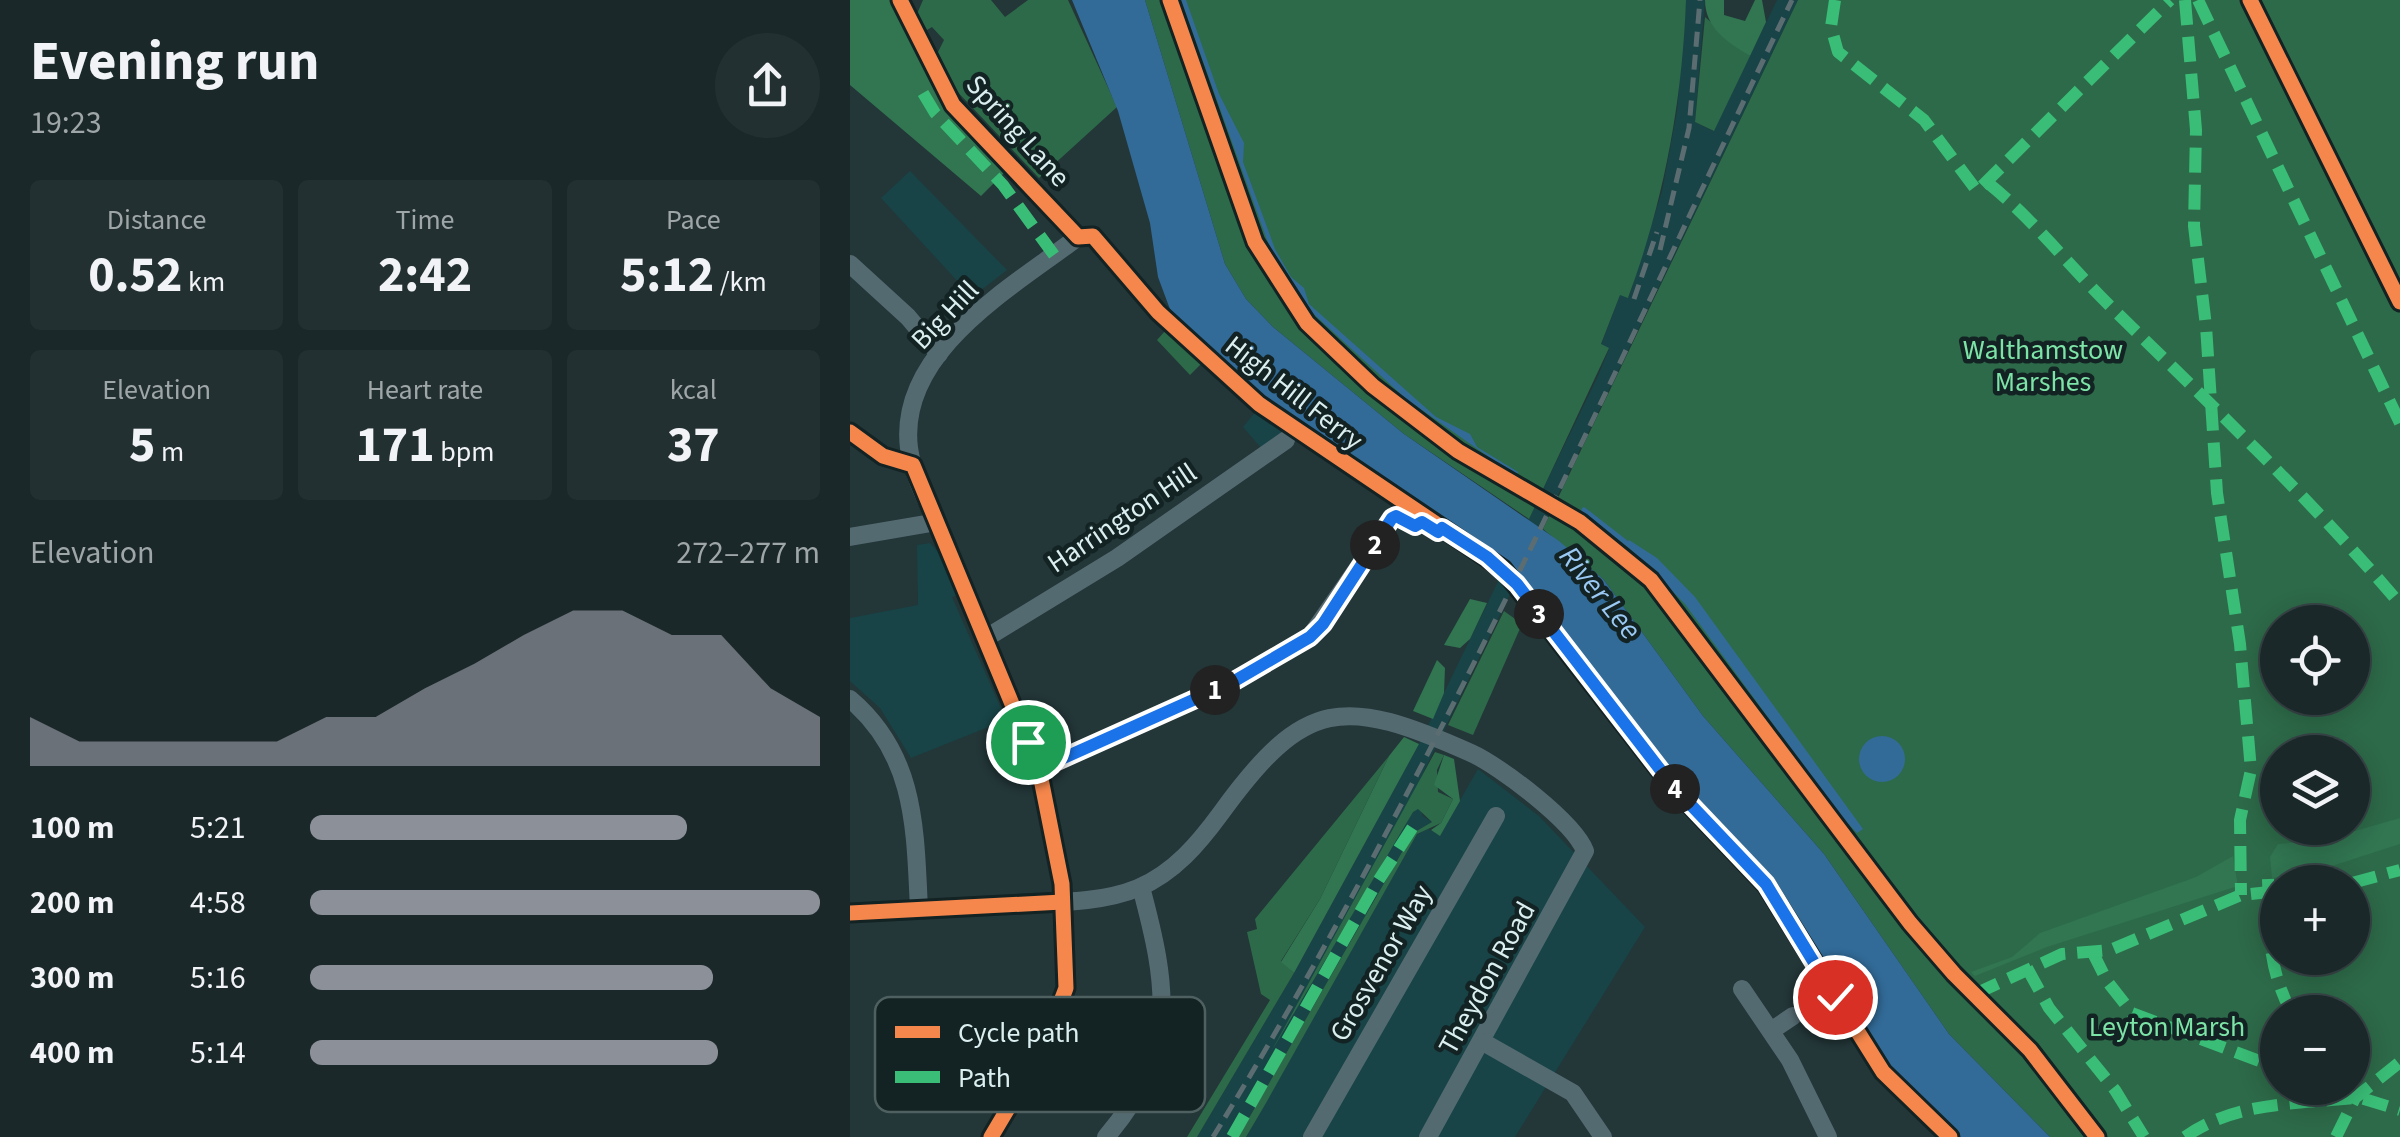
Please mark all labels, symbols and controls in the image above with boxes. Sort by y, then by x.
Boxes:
text: Evening run [30,23,319,101]
button: share [715,33,820,138]
street label: Spring Lane [957,66,1079,196]
text: 19:23 [30,100,102,146]
text: Distance [107,200,206,240]
text: Time [395,200,454,240]
text: Pace [666,200,721,240]
text: 0.52 [88,240,182,311]
text: 2:42 [378,240,472,311]
text: 5:12 [620,240,714,311]
text: km [182,262,225,302]
text: /km [714,262,767,302]
street label: Big Hill [902,271,988,359]
street label: High Hill Ferry [1216,326,1372,460]
park label: Walthamstow Marshes [1963,330,2123,402]
text: Elevation [102,370,211,410]
text: Heart rate [367,370,483,410]
text: kcal [670,370,717,410]
text: 5 [129,410,155,481]
text: 171 [355,410,435,481]
text: 37 [667,410,720,481]
text: m [155,432,184,472]
text: bpm [435,432,495,472]
street label: Harrington Hill [1039,453,1205,583]
pin: 2 [1350,520,1400,570]
text: 2 [1368,525,1382,565]
text: Elevation [30,530,155,576]
text: 272–277 m [676,530,820,576]
water label: River Lee [1549,537,1651,649]
pin: 3 [1514,589,1564,639]
text: 3 [1532,594,1546,634]
map controls [2260,605,2370,1105]
button: locate [2260,605,2370,715]
pin: 1 [1190,665,1240,715]
text: 1 [1208,670,1222,710]
pin [986,700,1071,785]
icon: arrive [1001,715,1056,770]
button: layers [2260,735,2370,845]
pin: 4 [1650,764,1700,814]
text: 4 [1668,769,1682,809]
text: 100 m [30,805,115,851]
text: 5:21 [190,805,246,851]
button: + [2260,865,2370,975]
street label: Grosvenor Way [1320,877,1442,1049]
text: 200 m [30,880,115,926]
text: 4:58 [190,880,246,926]
street label: Theydon Road [1429,894,1545,1062]
text: 300 m [30,955,115,1001]
text: 5:16 [190,955,246,1001]
pin [1793,955,1878,1040]
icon: check [1808,970,1863,1025]
button: − [2260,995,2370,1105]
legend [875,997,1205,1112]
park label: Leyton Marsh [2089,1007,2245,1047]
text: Cycle path [958,1013,1080,1053]
text: 400 m [30,1030,115,1076]
text: 5:14 [190,1030,246,1076]
text: Path [958,1058,1011,1098]

